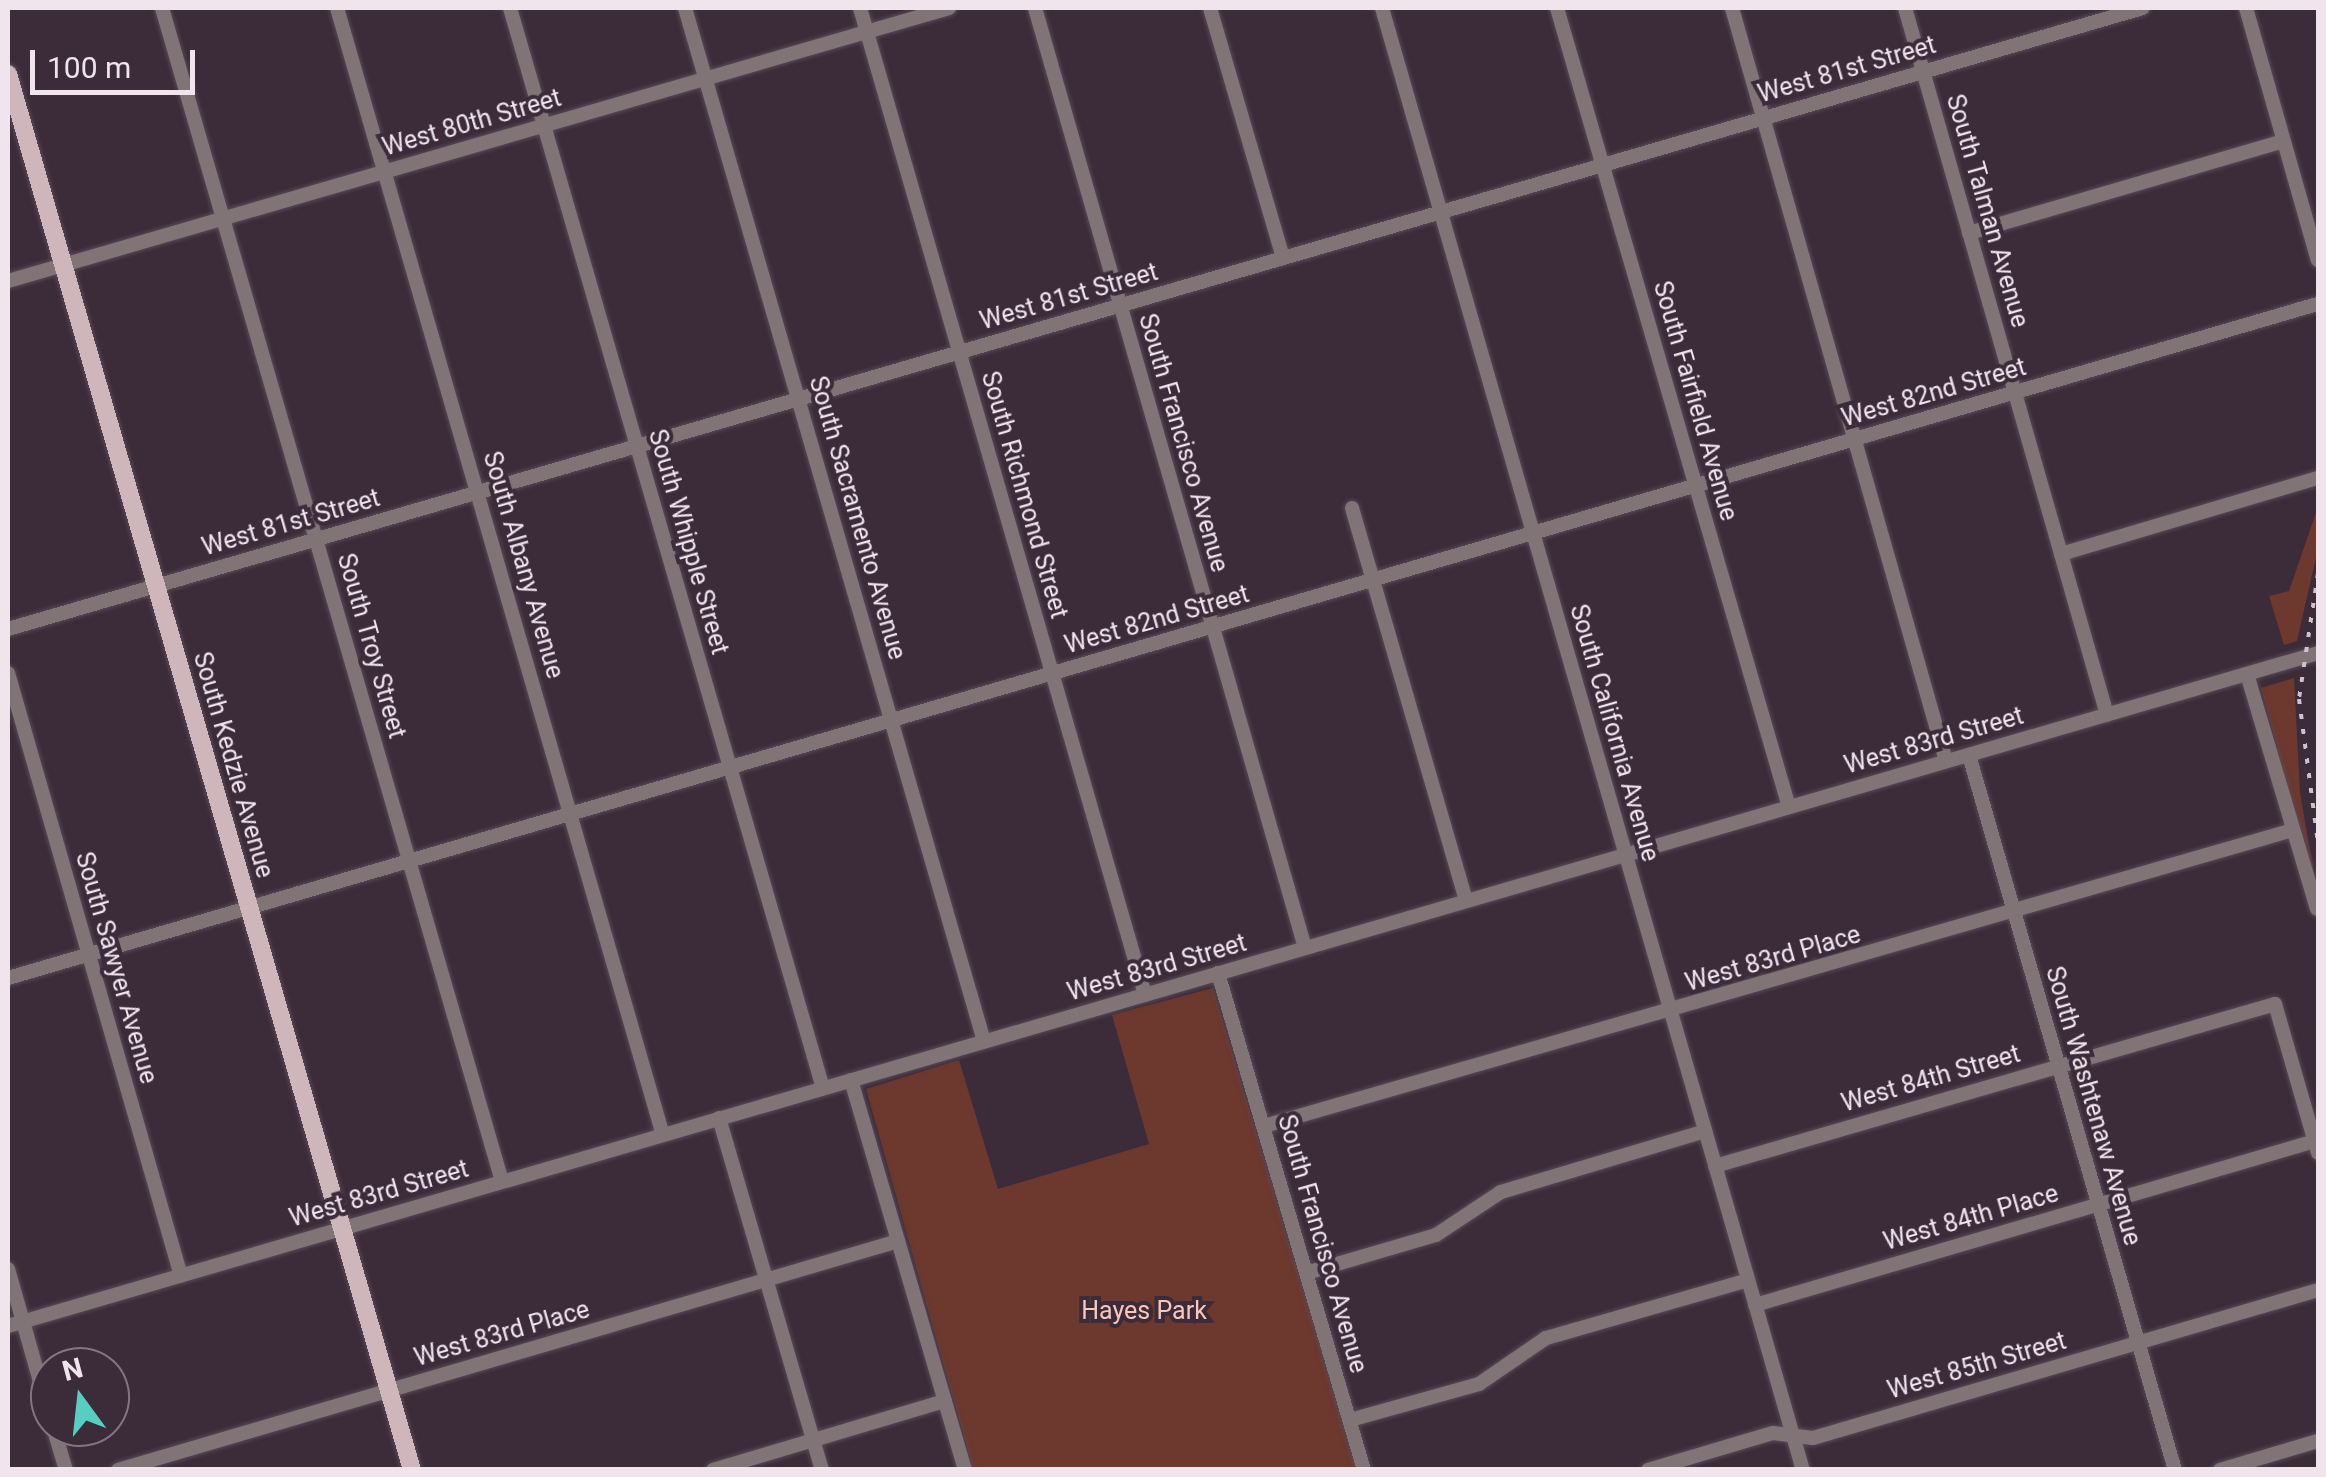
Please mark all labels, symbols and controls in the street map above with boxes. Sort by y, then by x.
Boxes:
scale bar [35,30,200,92]
street label: West 81st Street [1755,30,1939,110]
text: 100 m [47,50,131,85]
street label: West 80th Street [379,83,565,163]
street label: South Talman Avenue [1939,91,2035,331]
street label: West 81st Street [977,257,1161,337]
street label: South Fairfield Avenue [1646,278,1744,524]
street label: South Francisco Avenue [1132,310,1234,576]
street label: West 82nd Street [1838,352,2030,434]
street label: South Richmond Street [974,368,1074,622]
street label: South Sacramento Avenue [802,373,912,663]
street label: South Whipple Street [642,426,734,658]
street label: South Albany Avenue [476,448,570,682]
street label: West 81st Street [199,483,383,563]
street label: South Troy Street [330,550,412,742]
street label: West 82nd Street [1061,579,1253,661]
street label: South California Avenue [1563,601,1665,865]
street label: South Kedzie Avenue [186,649,280,881]
street label: West 83rd Street [1841,701,2027,781]
street label: South Sawyer Avenue [69,849,163,1087]
street label: West 83rd Place [1682,920,1864,998]
street label: West 83rd Street [1064,928,1250,1008]
street label: South Washtenaw Avenue [2039,963,2147,1249]
street label: West 84th Street [1838,1039,2024,1119]
street label: South Francisco Avenue [1271,1111,1373,1377]
street label: West 83rd Street [286,1154,472,1234]
street label: West 84th Place [1880,1179,2062,1257]
street label: West 83rd Place [411,1295,593,1373]
park label: Hayes Park [1081,1296,1207,1326]
street label: West 85th Street [1884,1326,2070,1406]
north arrow [30,1347,130,1447]
text: N [59,1351,86,1388]

